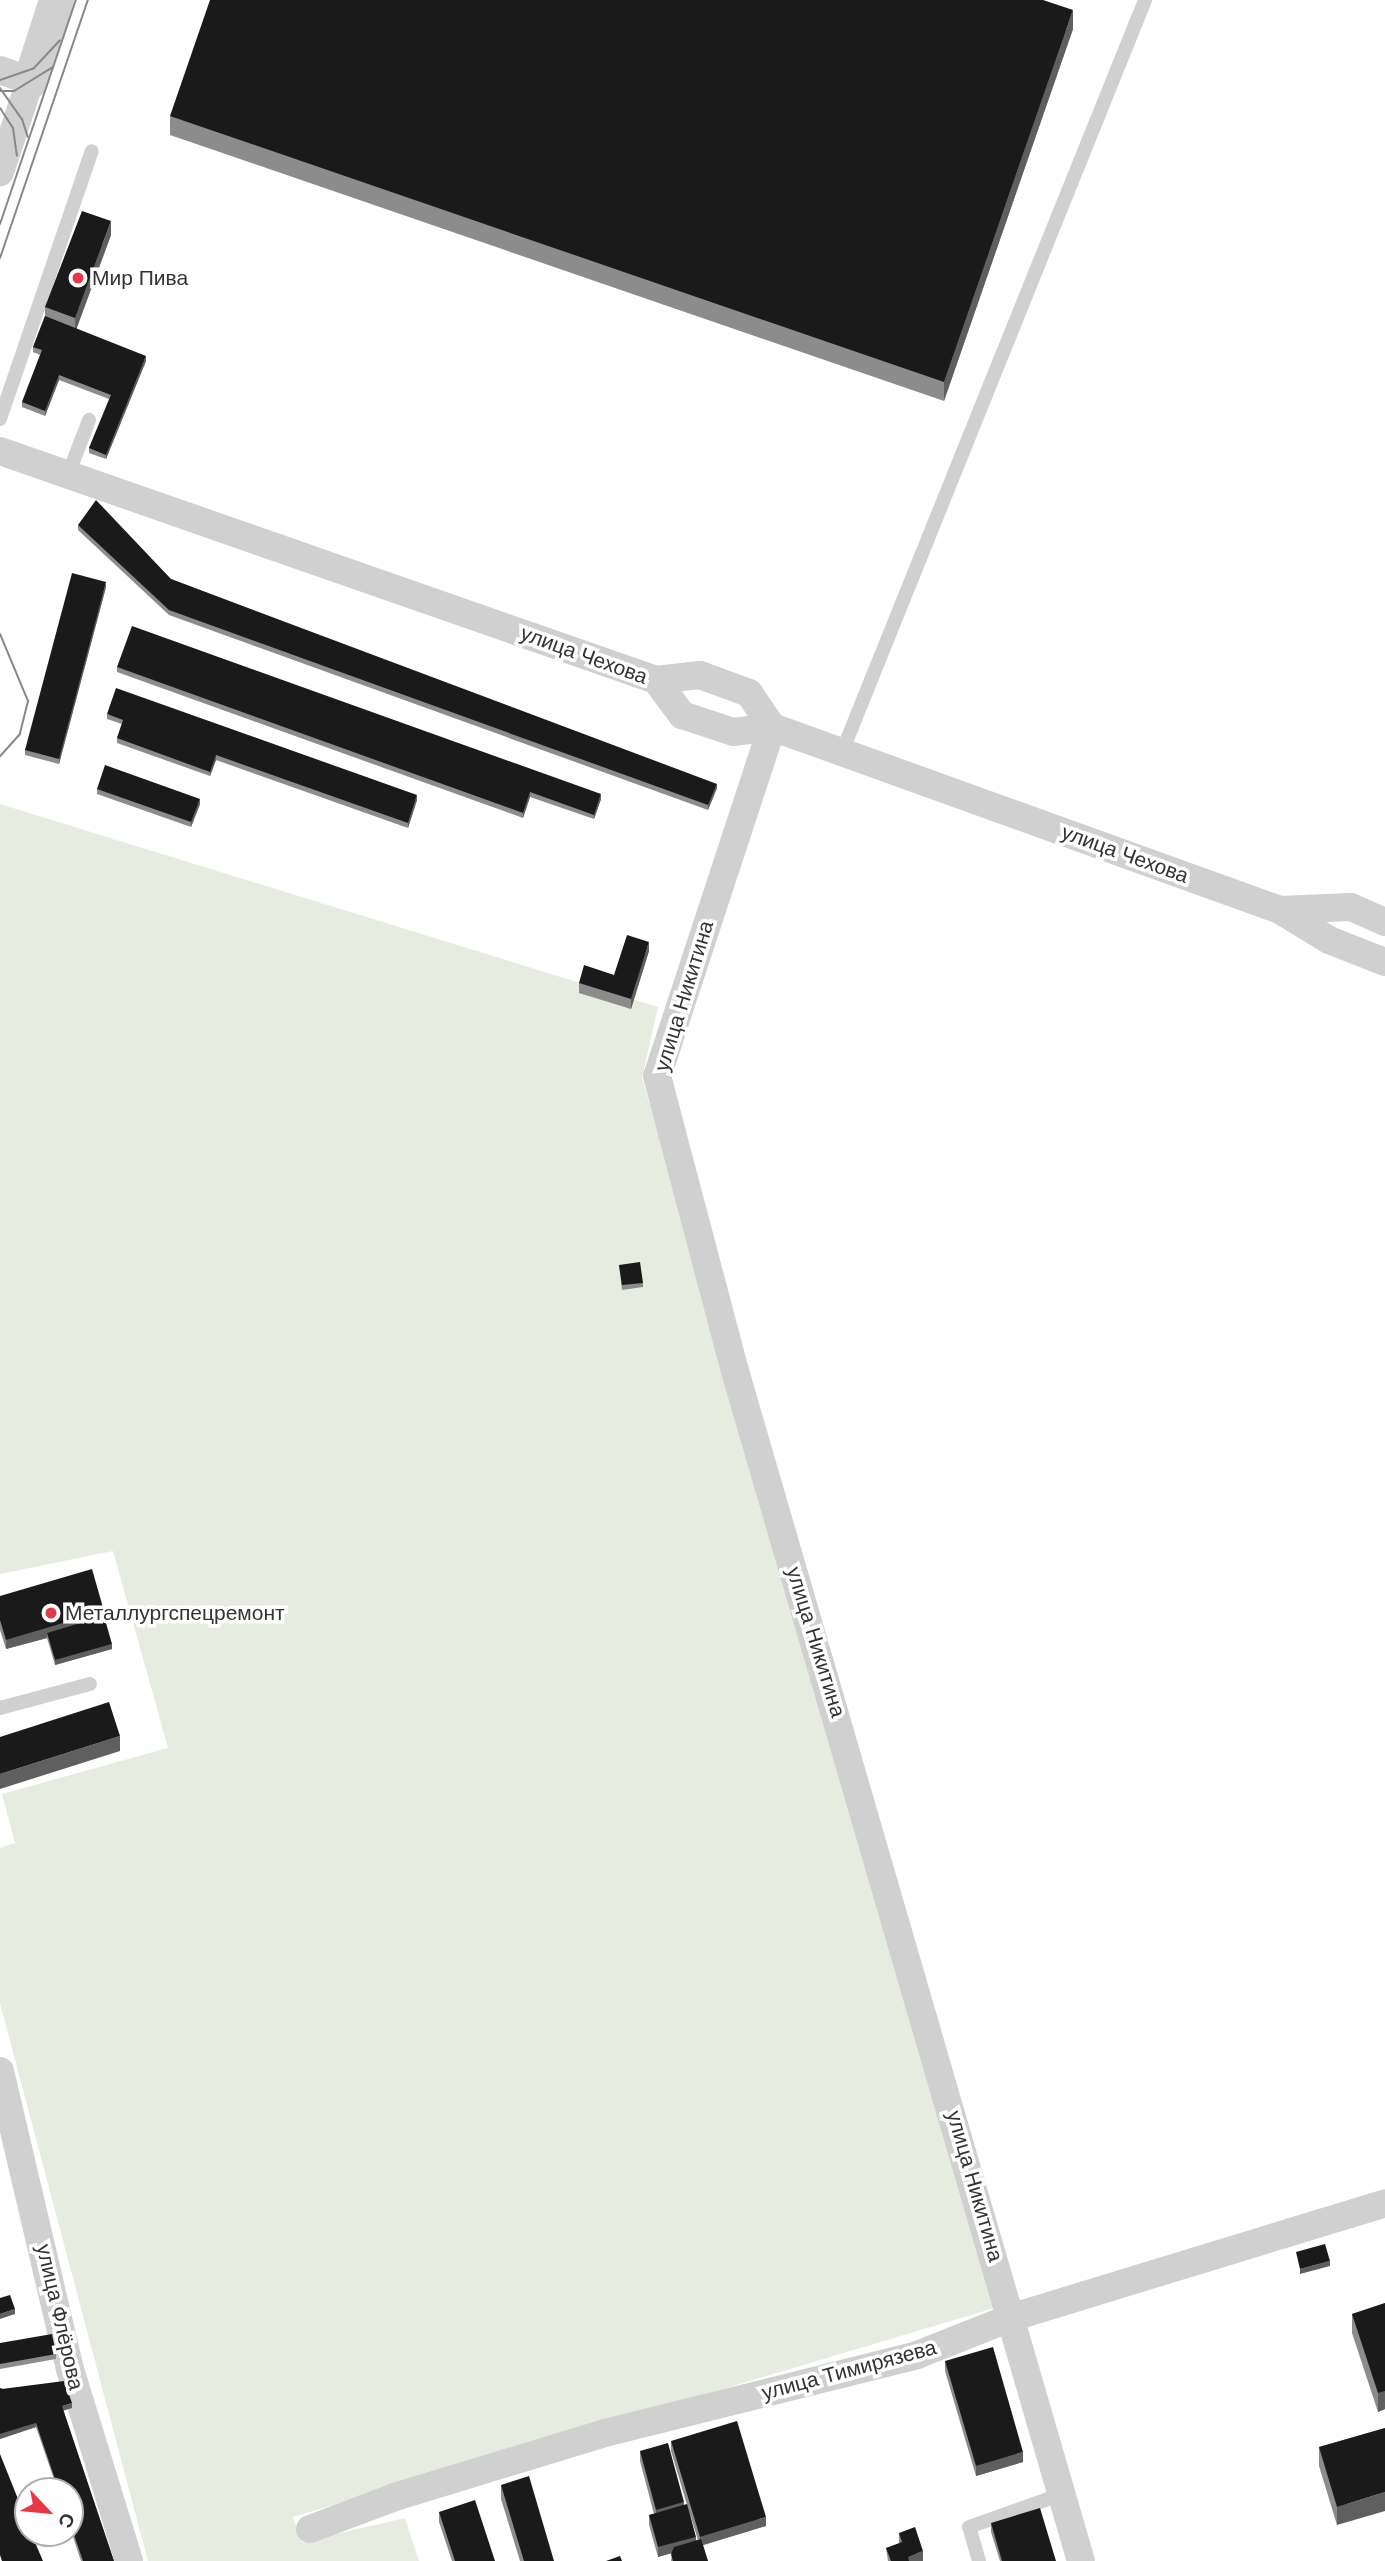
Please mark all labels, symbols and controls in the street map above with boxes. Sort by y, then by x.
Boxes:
place label: Мир Пива [92,265,188,291]
marker: Мир Пива [70,270,86,286]
street label: улица Чехова [517,620,651,690]
street label: улица Чехова [1058,819,1192,889]
street label: улица Никитина [649,918,719,1074]
street label: улица Никитина [781,1564,851,1720]
place label: Металлургспецремонт [65,1600,285,1626]
marker: Металлургспецремонт [43,1605,59,1621]
street label: улица Никитина [941,2108,1009,2264]
street label: улица Флёрова [31,2242,89,2392]
street label: улица Тимирязева [759,2335,939,2405]
north arrow [14,2477,84,2547]
text: С [54,2510,79,2531]

